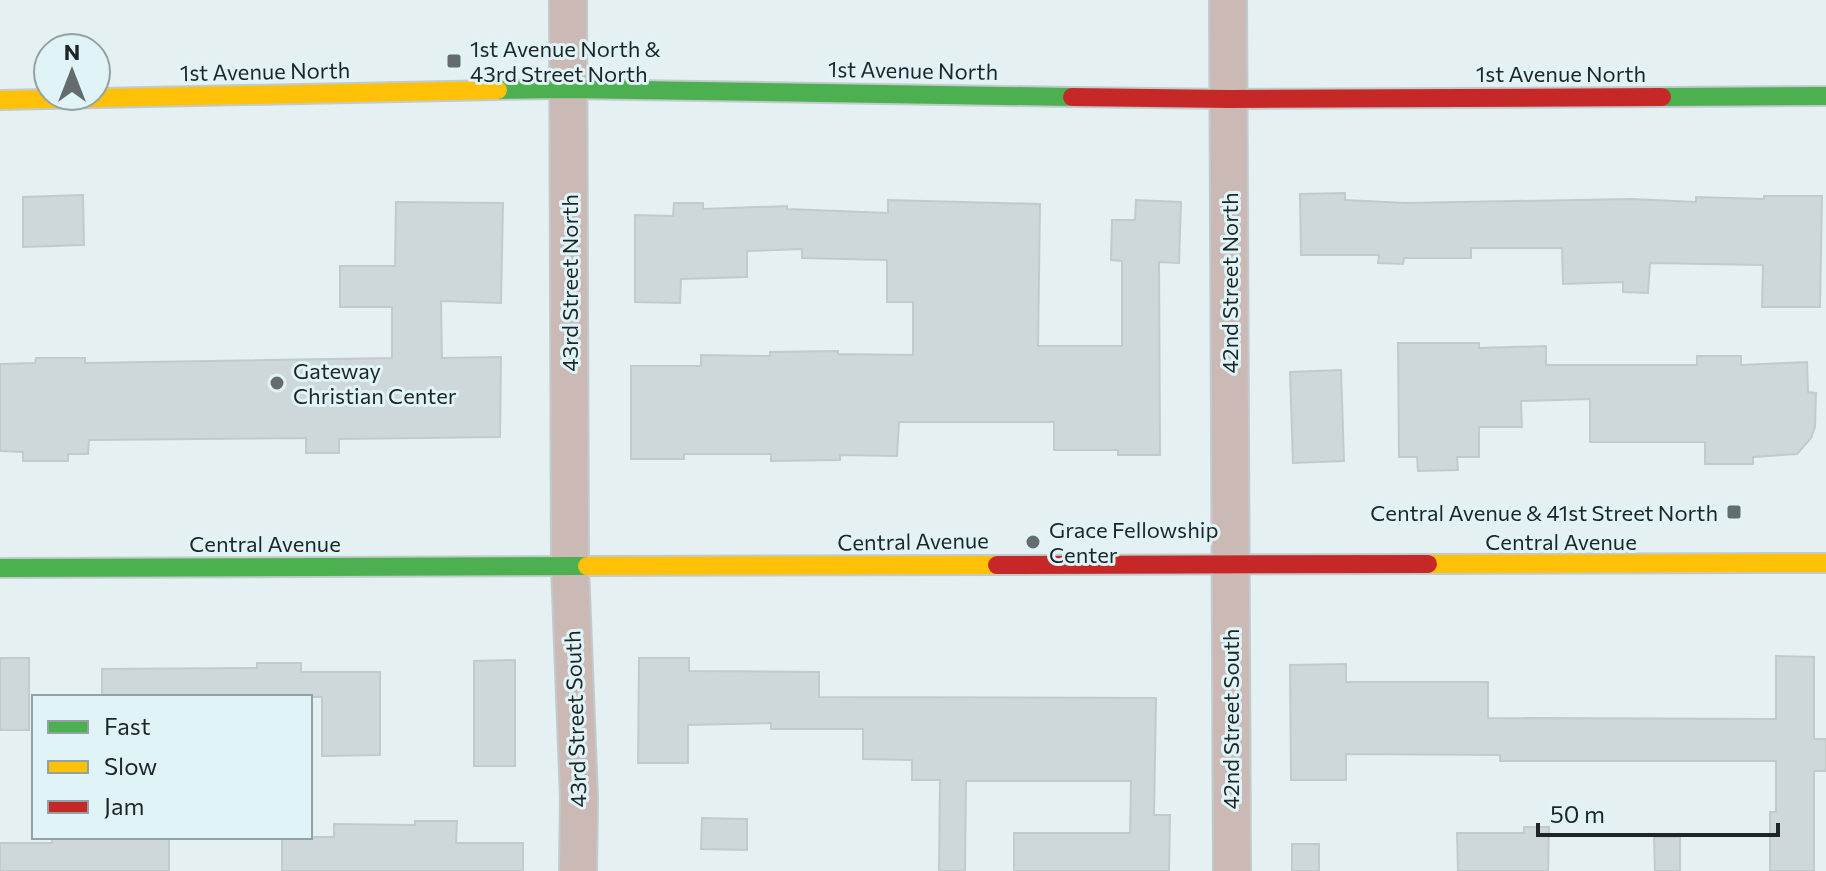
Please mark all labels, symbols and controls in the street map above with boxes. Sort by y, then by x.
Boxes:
north arrow [32,32,112,112]
place label: 1st Avenue North & 43rd Street North [470,35,661,87]
text: N [64,38,80,65]
marker: 1st Avenue North & 43rd Street North [445,52,463,70]
street label: 1st Avenue North [828,55,998,85]
street label: 1st Avenue North [180,56,350,86]
street label: 1st Avenue North [1476,60,1646,87]
street label: 42nd Street North [1216,192,1243,374]
street label: 43rd Street North [556,194,583,372]
place label: Gateway Christian Center [293,357,457,409]
marker: Gateway Christian Center [268,374,286,392]
place label: Central Avenue & 41st Street North [1370,499,1718,526]
marker: Central Avenue & 41st Street North [1725,503,1743,521]
place label: Grace Fellowship Center [1049,516,1218,568]
street label: Central Avenue [837,526,989,556]
street label: Central Avenue [1485,528,1637,555]
street label: Central Avenue [189,530,341,557]
marker: Grace Fellowship Center [1024,533,1042,551]
street label: 42nd Street South [1217,629,1244,809]
street label: 43rd Street South [558,630,592,808]
legend [32,695,312,839]
text: Fast [104,711,151,740]
text: Slow [104,751,157,780]
scale bar [1538,787,1778,837]
text: Jam [104,791,144,820]
text: 50 m [1550,799,1605,828]

